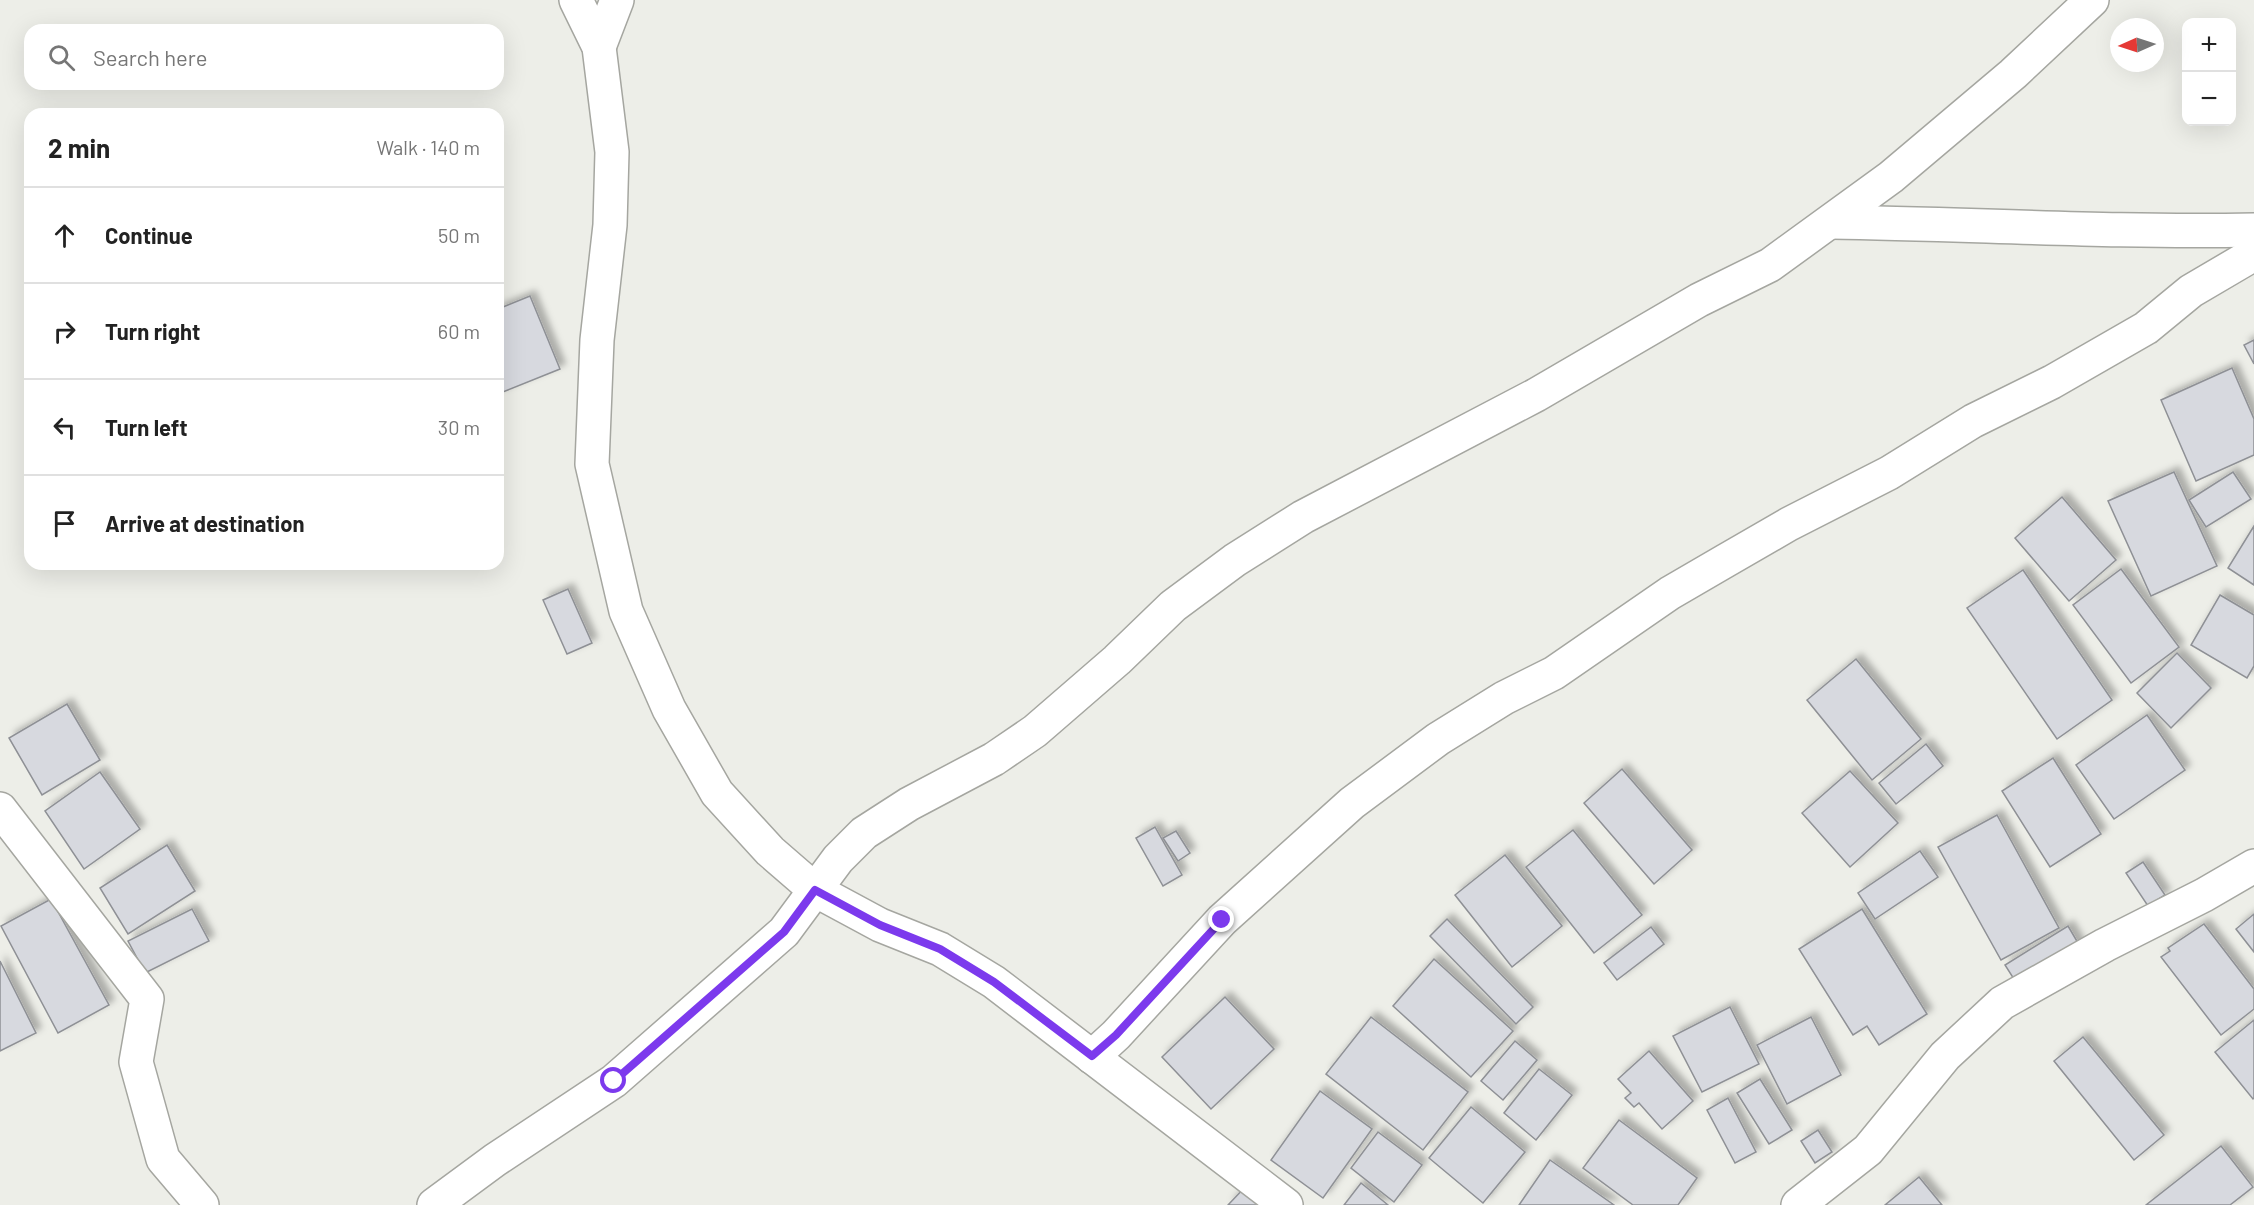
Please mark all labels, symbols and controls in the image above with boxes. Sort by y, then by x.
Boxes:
north arrow [2110,18,2164,72]
map controls [2182,18,2236,126]
button: + [2182,18,2236,72]
search box [24,24,504,90]
icon: search [45,41,78,74]
text: Search here [93,44,207,70]
button: − [2182,72,2236,126]
text: 2 min [48,132,110,163]
text: Walk · 140 m [376,135,480,159]
icon: ahead [48,219,81,252]
text: Continue [105,222,193,248]
text: 50 m [438,223,480,247]
icon: right [48,315,81,348]
text: Turn right [105,318,200,344]
text: 60 m [438,319,480,343]
icon: left [48,411,81,444]
text: Turn left [105,414,188,440]
text: 30 m [438,415,480,439]
icon: arrive [48,507,81,540]
text: Arrive at destination [105,510,304,536]
route end [1208,906,1234,932]
route start [600,1067,626,1093]

